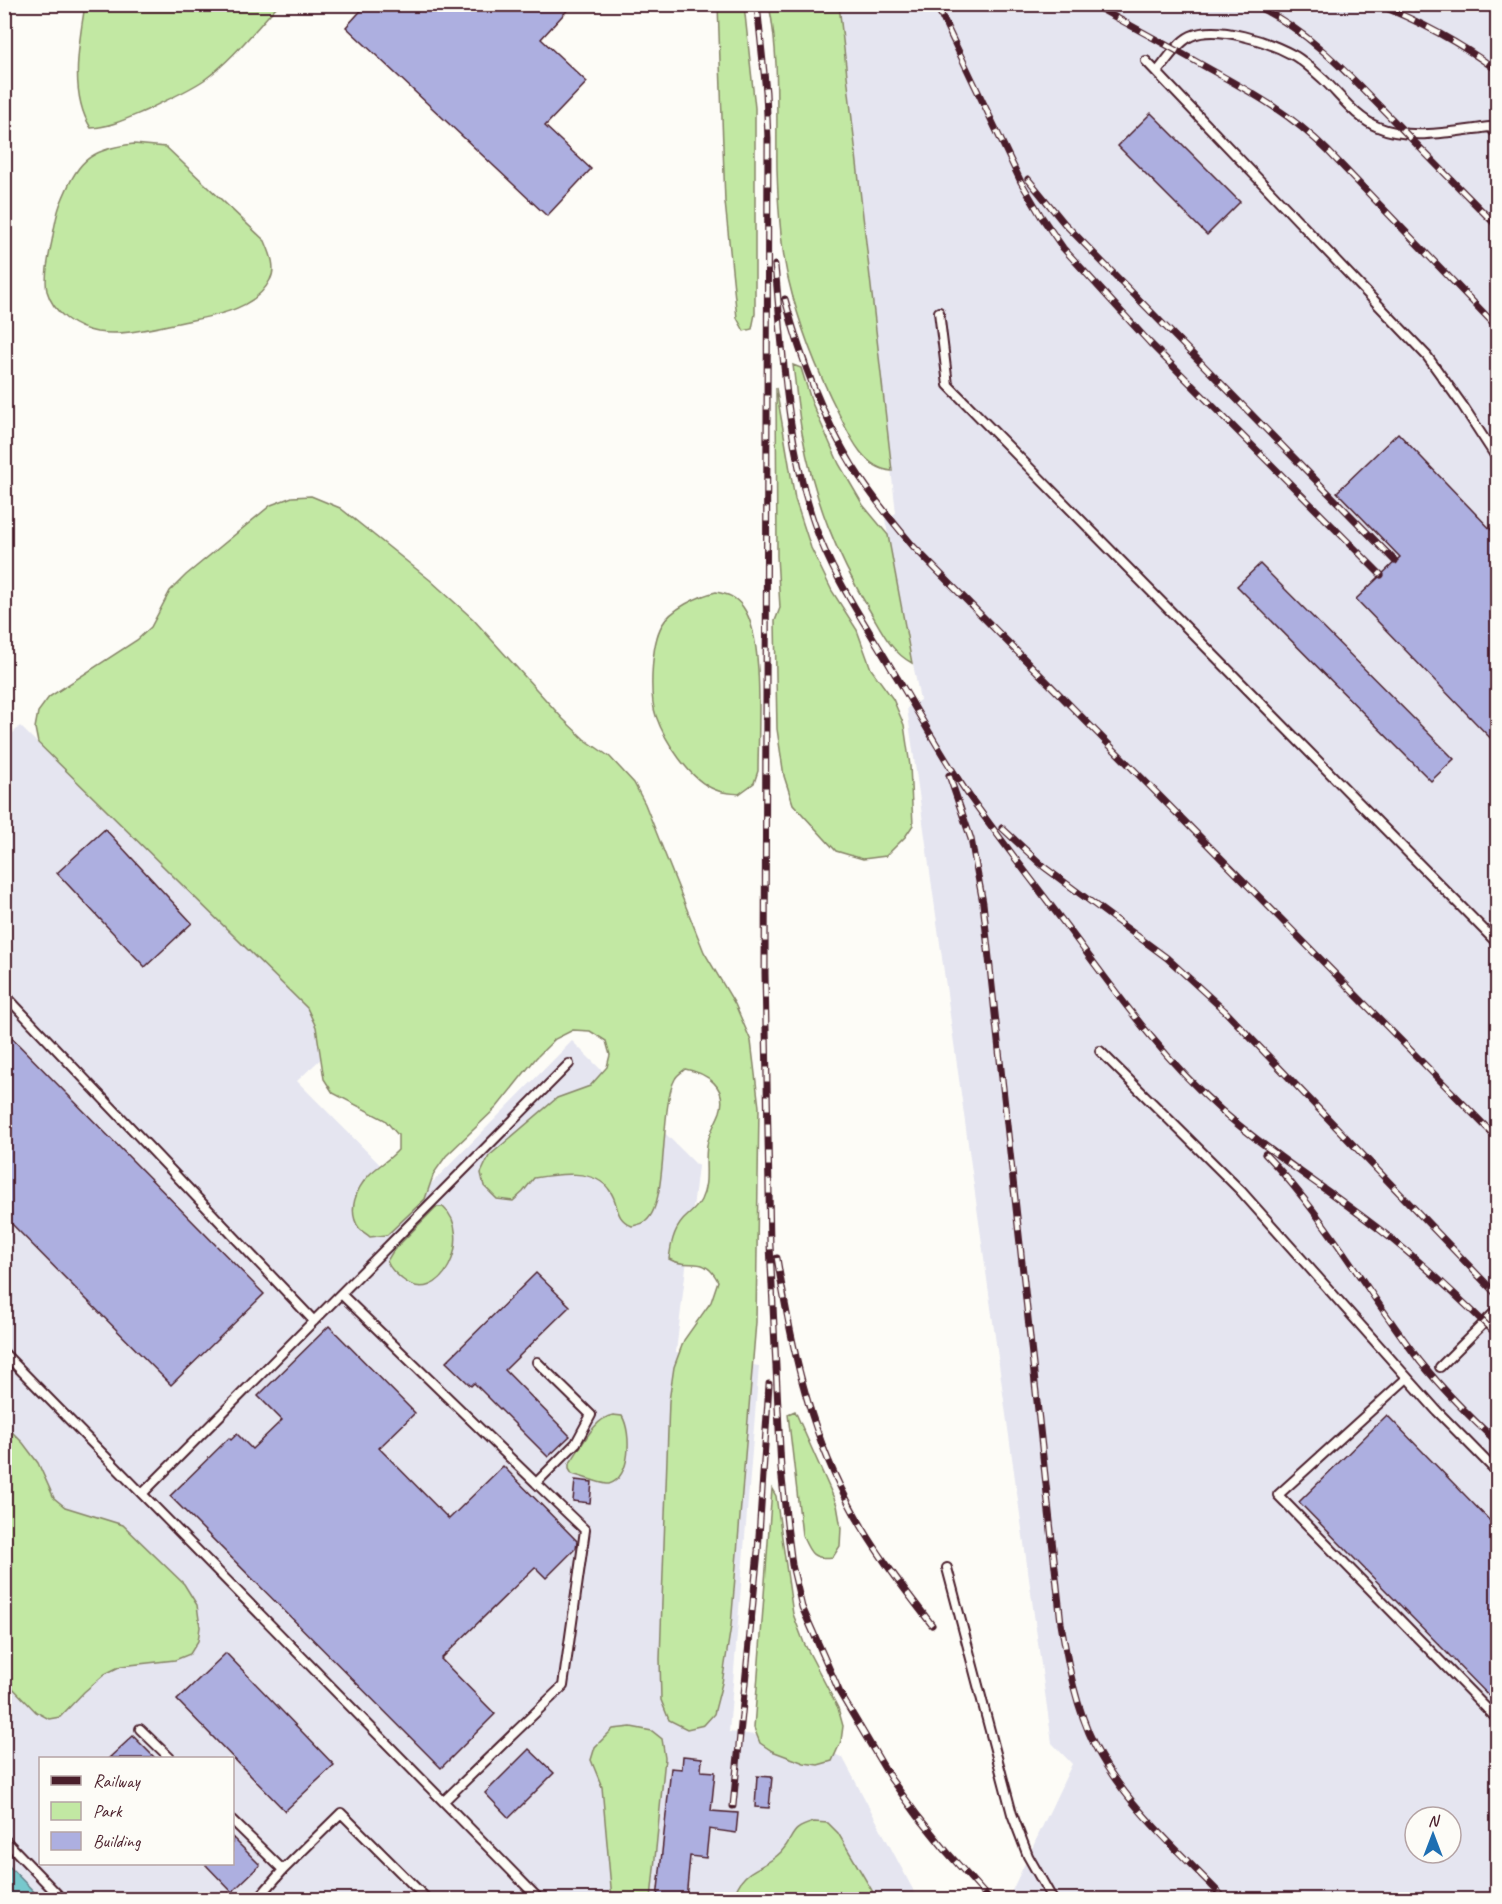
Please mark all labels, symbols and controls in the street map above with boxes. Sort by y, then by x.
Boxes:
legend [39,1757,234,1865]
text: Railway [93,1770,141,1792]
text: Park [93,1800,123,1822]
north arrow [1403,1805,1463,1865]
text: N [1428,1811,1441,1831]
text: Building [93,1830,142,1852]

